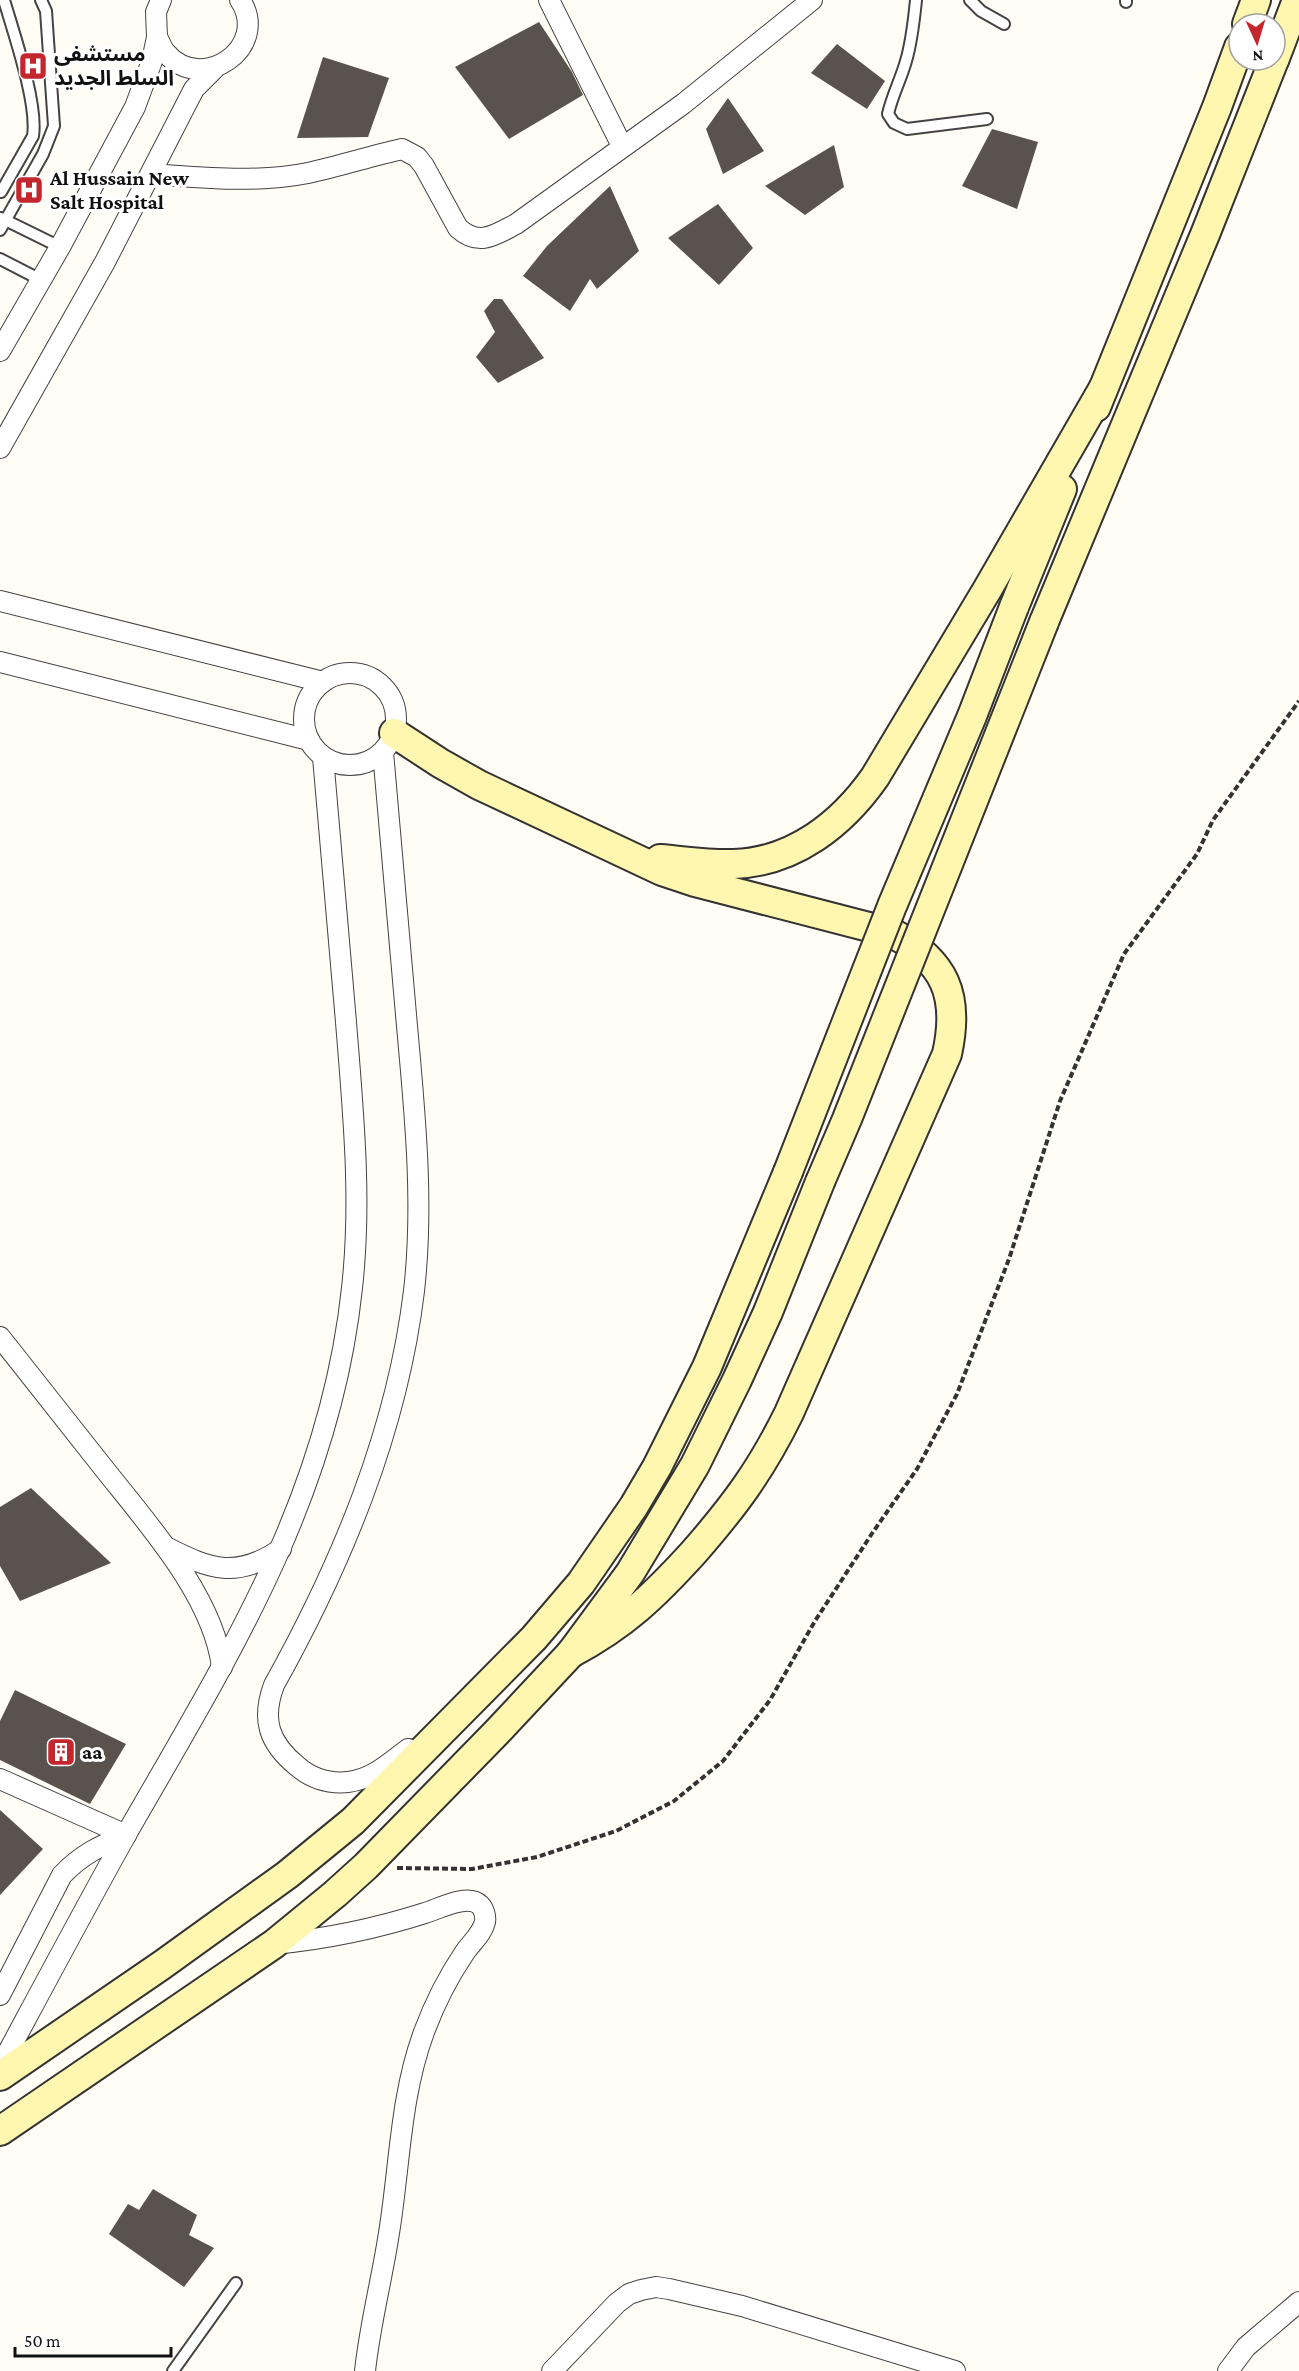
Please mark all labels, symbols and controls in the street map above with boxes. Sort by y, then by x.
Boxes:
north arrow [1227,12,1287,72]
place label: مستشفى السلط الجديد [54,42,174,90]
text: N [1252,48,1264,65]
hospital icon: مستشفى السلط الجديد [17,50,49,82]
place label: Al Hussain New Salt Hospital [49,166,189,214]
hospital icon: Al Hussain New Salt Hospital [13,174,45,206]
building icon: aa [45,1736,77,1768]
place label: aa [82,1740,103,1764]
scale bar [15,2320,171,2358]
text: 50 m [24,2331,61,2351]

